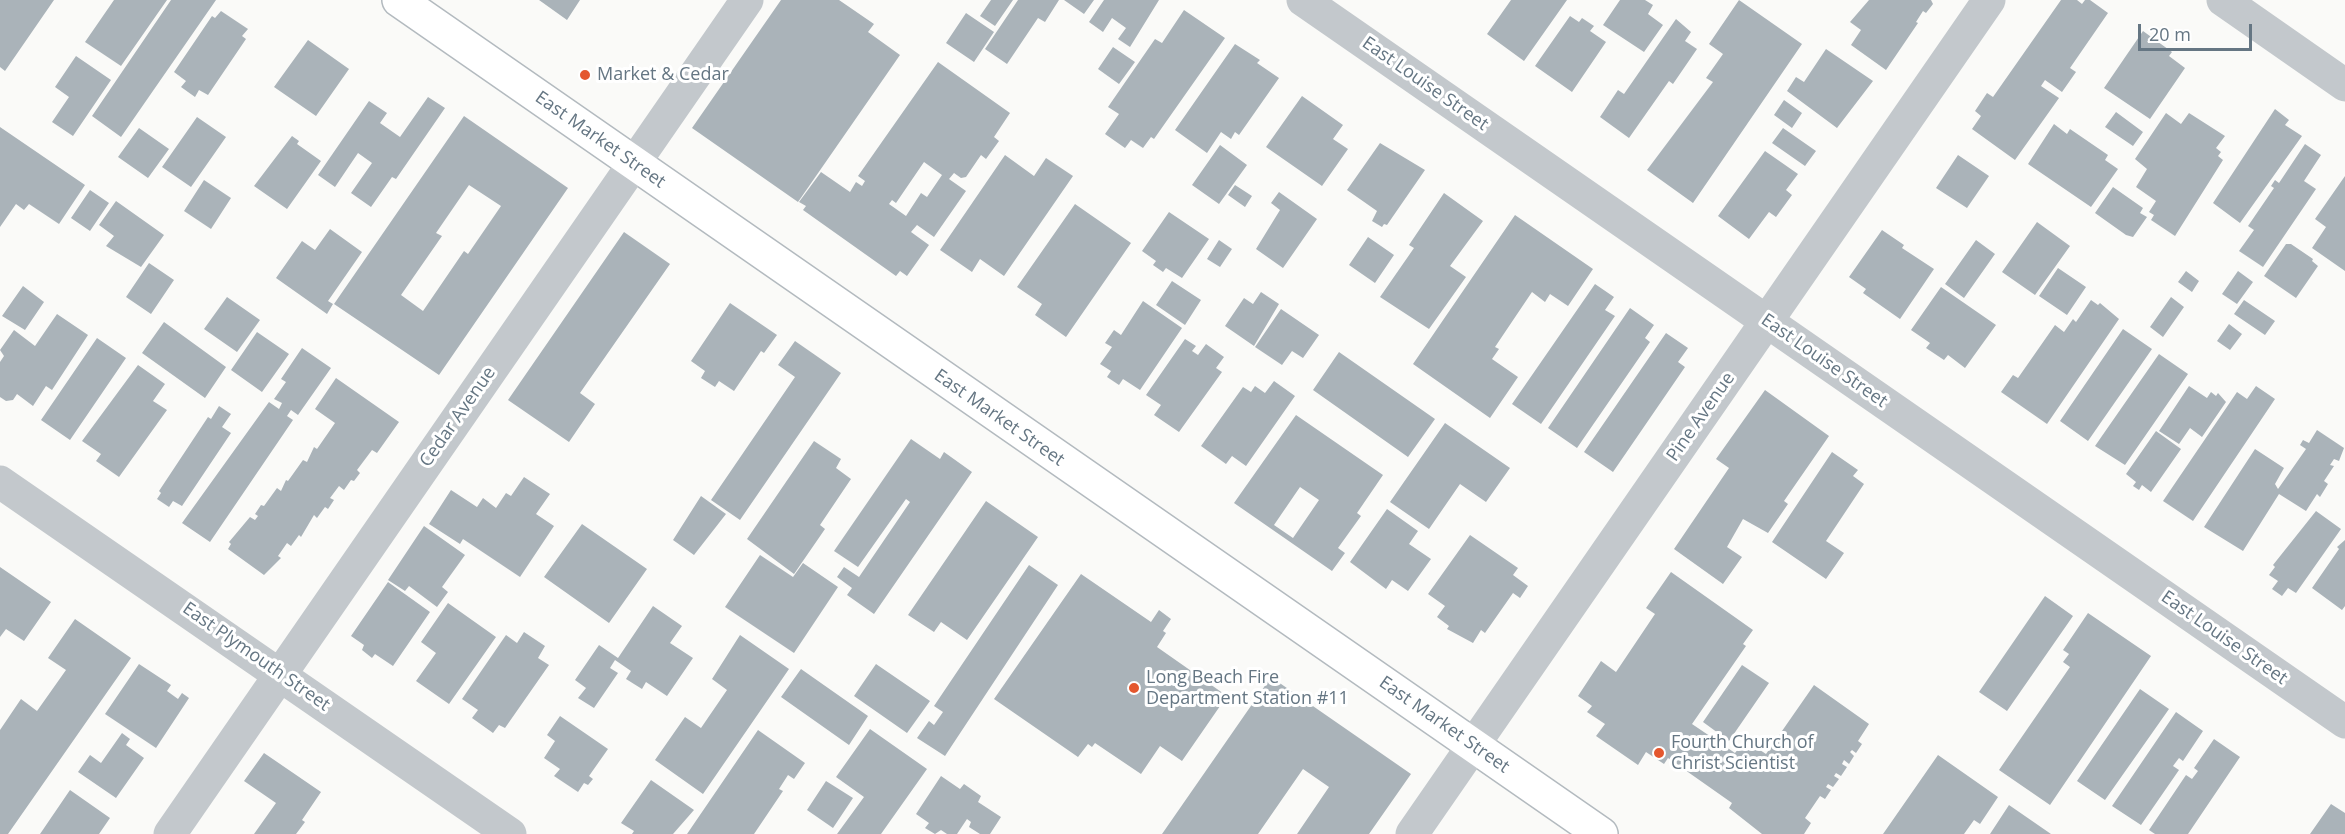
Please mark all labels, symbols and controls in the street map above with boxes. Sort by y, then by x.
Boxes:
scale bar [2141,12,2255,50]
text: 20 m [2149,22,2191,46]
street label: East Louise Street [1358,32,1492,136]
place label: Market & Cedar [597,64,729,86]
marker: Market & Cedar [578,68,592,82]
street label: East Market Street [531,87,669,193]
street label: East Louise Street [1757,309,1891,413]
street label: Cedar Avenue [416,363,500,471]
street label: East Market Street [930,365,1068,471]
street label: Pine Avenue [1662,368,1740,466]
street label: East Louise Street [2157,586,2291,690]
street label: East Plymouth Street [178,598,334,716]
place label: Long Beach Fire Department Station #11 [1146,667,1349,710]
street label: East Market Street [1375,672,1513,778]
marker: Long Beach Fire Department Station #11 [1127,681,1141,695]
place label: Fourth Church of Christ Scientist [1671,732,1814,774]
marker: Fourth Church of Christ Scientist [1652,746,1666,760]

